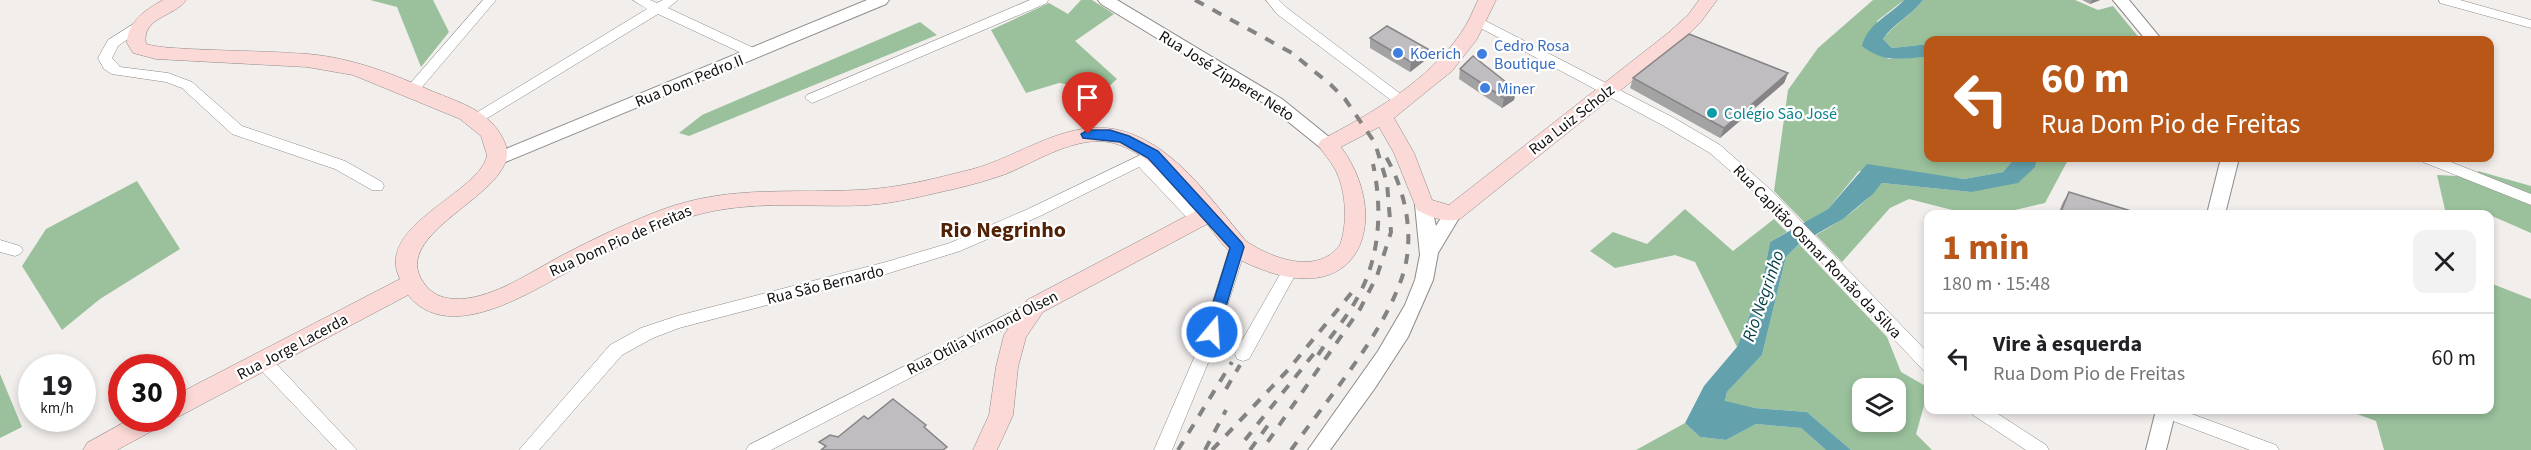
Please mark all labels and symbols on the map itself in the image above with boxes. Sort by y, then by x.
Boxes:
street label: Rua José Zipperer Neto [1155,25,1298,126]
place label: Cedro Rosa Boutique [1494,35,1570,75]
place label: Koerich [1410,43,1461,65]
marker: Koerich [1391,46,1405,60]
marker: Cedro Rosa Boutique [1475,47,1489,61]
street label: Rua Dom Pedro II [632,49,747,113]
pin [1062,72,1113,134]
place label: Miner [1497,78,1535,100]
street label: Rua Luiz Scholz [1524,79,1619,160]
marker: Miner [1478,81,1492,95]
place label: Colégio São José [1724,103,1837,125]
marker: Colégio São José [1705,106,1719,120]
street label: Rua Capitão Osmar Romão da Silva [1728,160,1907,344]
street label: Rua Dom Pio de Freitas [546,200,695,282]
district label: Rio Negrinho [940,214,1066,246]
water label: Rio Negrinho [1736,247,1791,345]
street label: Rua São Bernardo [764,260,886,310]
street label: Rua Otília Virmond Olsen [903,285,1062,381]
position arrow [1180,300,1244,364]
street label: Rua Jorge Lacerda [233,308,352,385]
speed limit sign: 30 [108,354,186,432]

